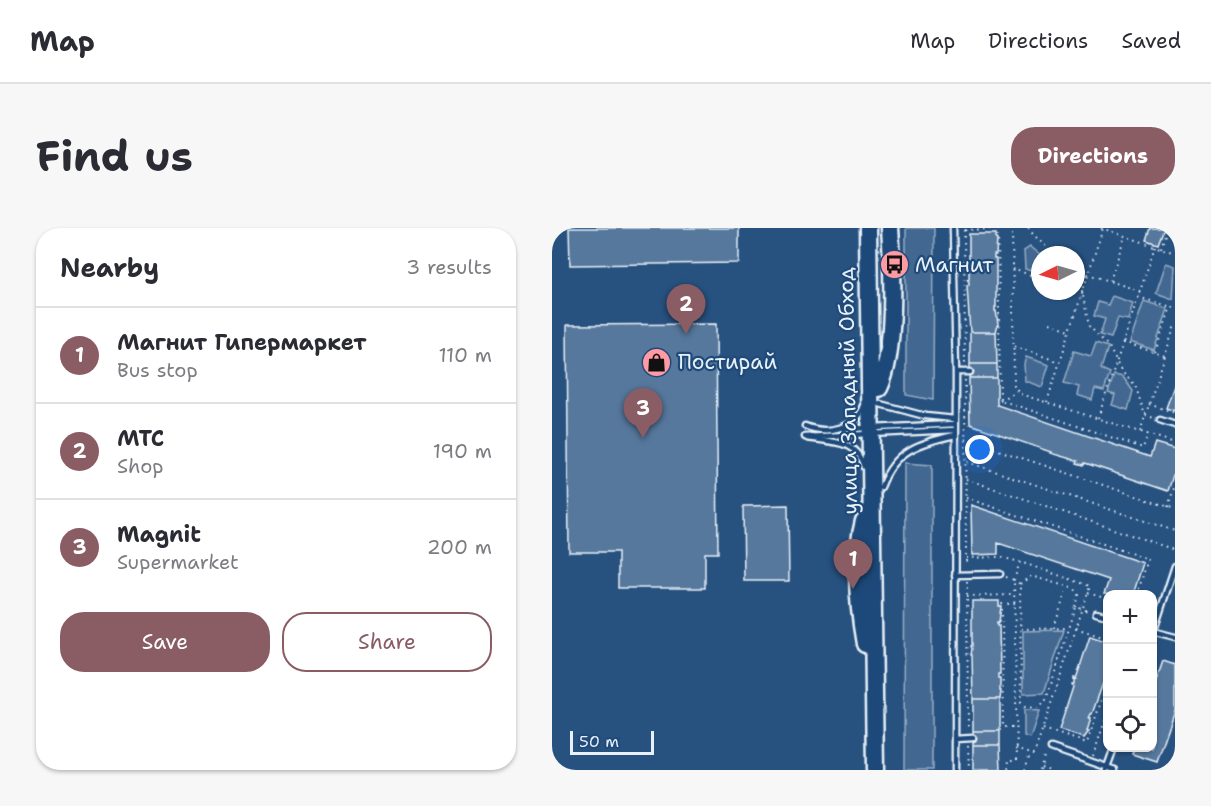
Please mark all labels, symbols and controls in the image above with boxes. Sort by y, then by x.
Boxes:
text: Map [30,22,95,60]
text: Map [910,27,955,55]
text: Directions [988,27,1088,55]
text: Saved [1121,27,1181,55]
button: Directions [1011,127,1175,185]
text: Find us [36,128,193,184]
north arrow [1031,246,1085,300]
bus stop icon: Магнит [878,249,910,281]
text: Nearby [60,250,159,285]
place label: Магнит [915,251,994,279]
text: 3 results [406,254,492,280]
street label: улица Западный Обход [832,267,864,515]
pin: 2 [666,285,706,334]
text: Магнит Гипермаркет [117,328,366,357]
text: 1 [75,342,84,368]
text: 110 m [438,342,492,368]
shop icon: Постирай [641,346,673,378]
place label: Постирай [678,348,777,376]
text: Bus stop [117,357,198,383]
pin: 3 [624,388,662,438]
text: МТС [117,424,164,453]
your location [965,435,994,464]
text: 2 [73,438,87,464]
text: 190 m [433,438,492,464]
text: Shop [117,453,164,479]
text: Magnit [117,520,201,549]
text: 3 [73,534,87,560]
text: 200 m [427,534,492,560]
pin: 1 [834,540,872,589]
text: Supermarket [117,549,239,575]
map controls [1103,590,1157,752]
button: + [1103,590,1157,644]
button: Save [60,612,270,672]
button: Share [282,612,492,672]
button: − [1103,644,1157,698]
button: locate [1103,698,1157,752]
scale bar [570,728,654,756]
text: 50 m [579,731,619,752]

